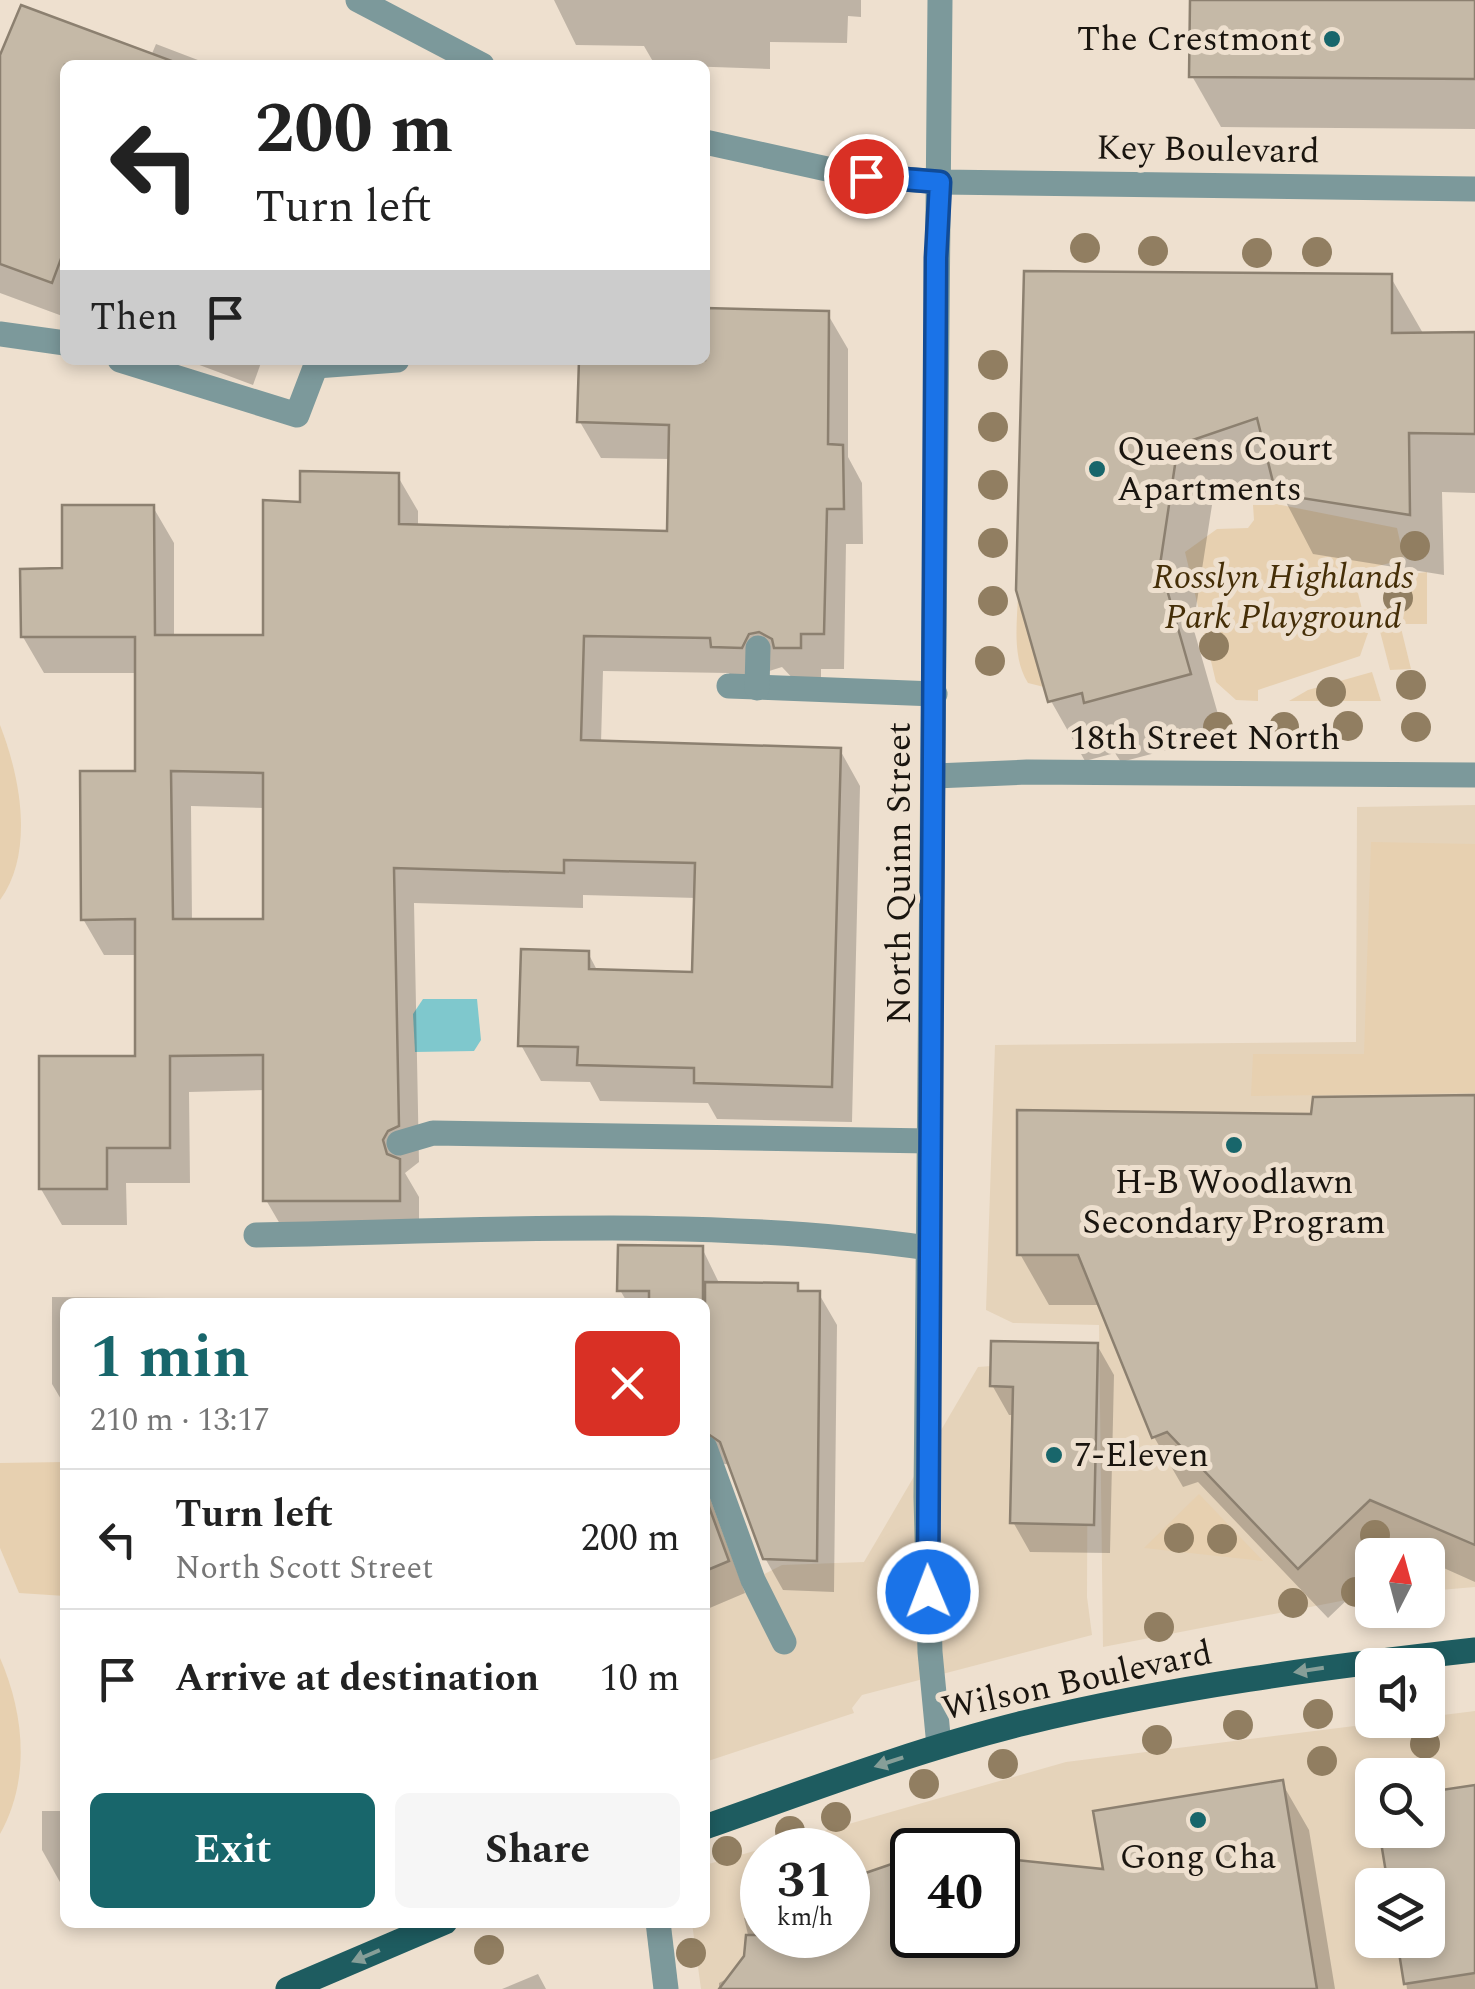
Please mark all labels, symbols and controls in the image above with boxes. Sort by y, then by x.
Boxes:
place label: The Crestmont [1077,13,1312,66]
marker: The Crestmont [1321,28,1343,50]
text: 200 m [255,77,453,183]
icon: left [90,100,220,230]
street label: Key Boulevard [1096,122,1320,178]
pin [824,134,909,219]
icon: arrive [839,149,894,204]
text: Turn left [255,173,432,242]
text: Then [90,289,178,347]
icon: arrive [198,290,253,345]
place label: Queens Court Apartments [1117,423,1333,516]
marker: Queens Court Apartments [1086,458,1108,480]
park label: Rosslyn Highlands Park Playground [1152,551,1414,644]
street label: 18th Street North [1070,712,1340,765]
street label: North Quinn Street [873,722,926,1024]
marker: H-B Woodlawn Secondary Program [1223,1134,1245,1156]
place label: H-B Woodlawn Secondary Program [1082,1156,1386,1249]
text: 1 min [90,1312,250,1404]
button: close [575,1331,680,1436]
text: 210 m · 13:17 [90,1396,270,1445]
place label: 7-Eleven [1074,1429,1209,1482]
marker: 7-Eleven [1043,1444,1065,1466]
text: Turn left [175,1486,333,1544]
text: 200 m [581,1510,680,1568]
icon: left [90,1512,145,1567]
north arrow [1355,1538,1445,1628]
map controls [1355,1538,1445,1958]
position arrow [876,1540,980,1644]
text: North Scott Street [175,1544,433,1593]
street label: Wilson Boulevard [937,1627,1217,1735]
button: sound [1355,1648,1445,1738]
text: Arrive at destination [175,1650,539,1708]
text: 10 m [600,1650,680,1708]
icon: arrive [90,1652,145,1707]
one-way arrow [1292,1663,1324,1678]
one-way arrow [874,1756,904,1771]
button: search [1355,1758,1445,1848]
button: Exit [90,1793,375,1908]
button: Share [395,1793,680,1908]
marker: Gong Cha [1187,1809,1209,1831]
speed limit sign: 40 [890,1828,1020,1958]
place label: Gong Cha [1120,1831,1276,1884]
text: 31 [777,1843,833,1919]
button: layers [1355,1868,1445,1958]
text: km/h [777,1899,833,1937]
one-way arrow [352,1948,381,1964]

